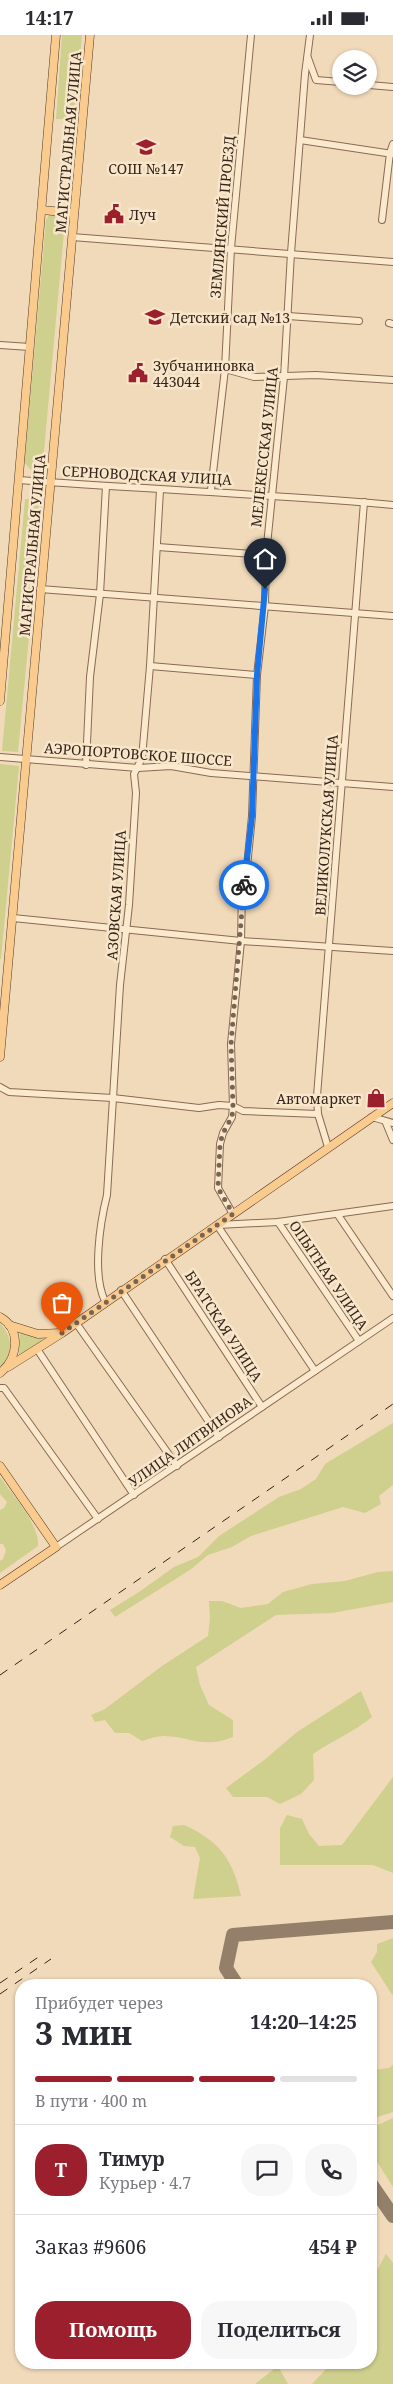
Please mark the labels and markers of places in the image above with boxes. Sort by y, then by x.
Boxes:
school or university icon: СОШ №147 [135,136,157,158]
place label: СОШ №147 [108,159,184,178]
public building icon: Луч [103,203,125,225]
place label: Луч [129,205,156,224]
school or university icon: Детский сад №13 [144,306,166,328]
place label: Детский сад №13 [170,308,290,327]
place label: Зубчаниновка 443044 [153,356,255,391]
public building icon: Зубчаниновка 443044 [127,362,149,384]
pin [244,538,286,589]
shop icon: Автомаркет [365,1087,387,1109]
place label: Автомаркет [276,1089,362,1108]
pin [41,1282,83,1333]

